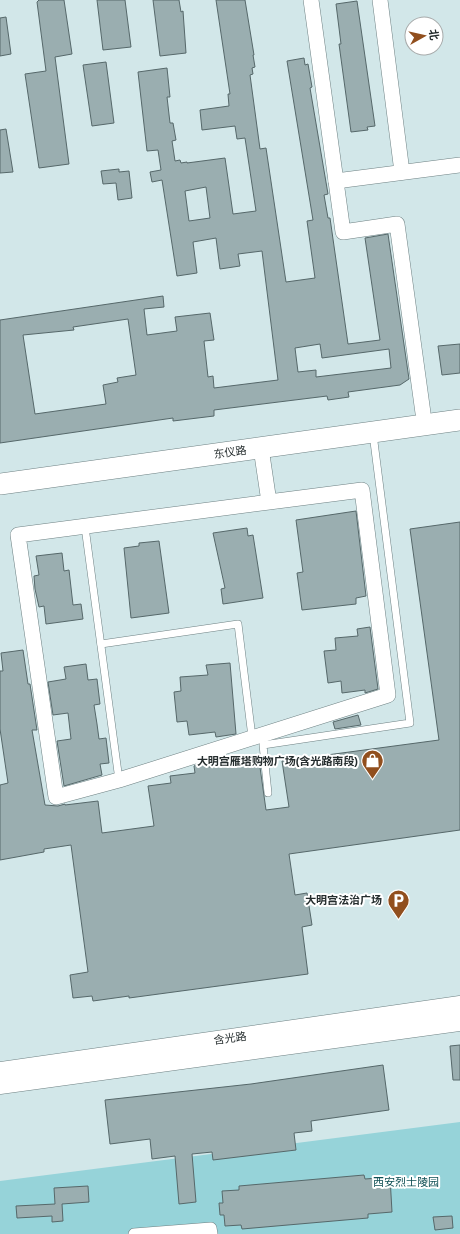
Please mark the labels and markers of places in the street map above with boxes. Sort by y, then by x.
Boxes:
shop icon: 大明宫雁塔购物广场(含光路南段) [360,748,386,781]
place label: 大明宫雁塔购物广场(含光路南段) [197,755,358,767]
parking icon: 大明宫法治广场 [385,887,411,920]
place label: 大明宫法治广场 [305,894,382,906]

